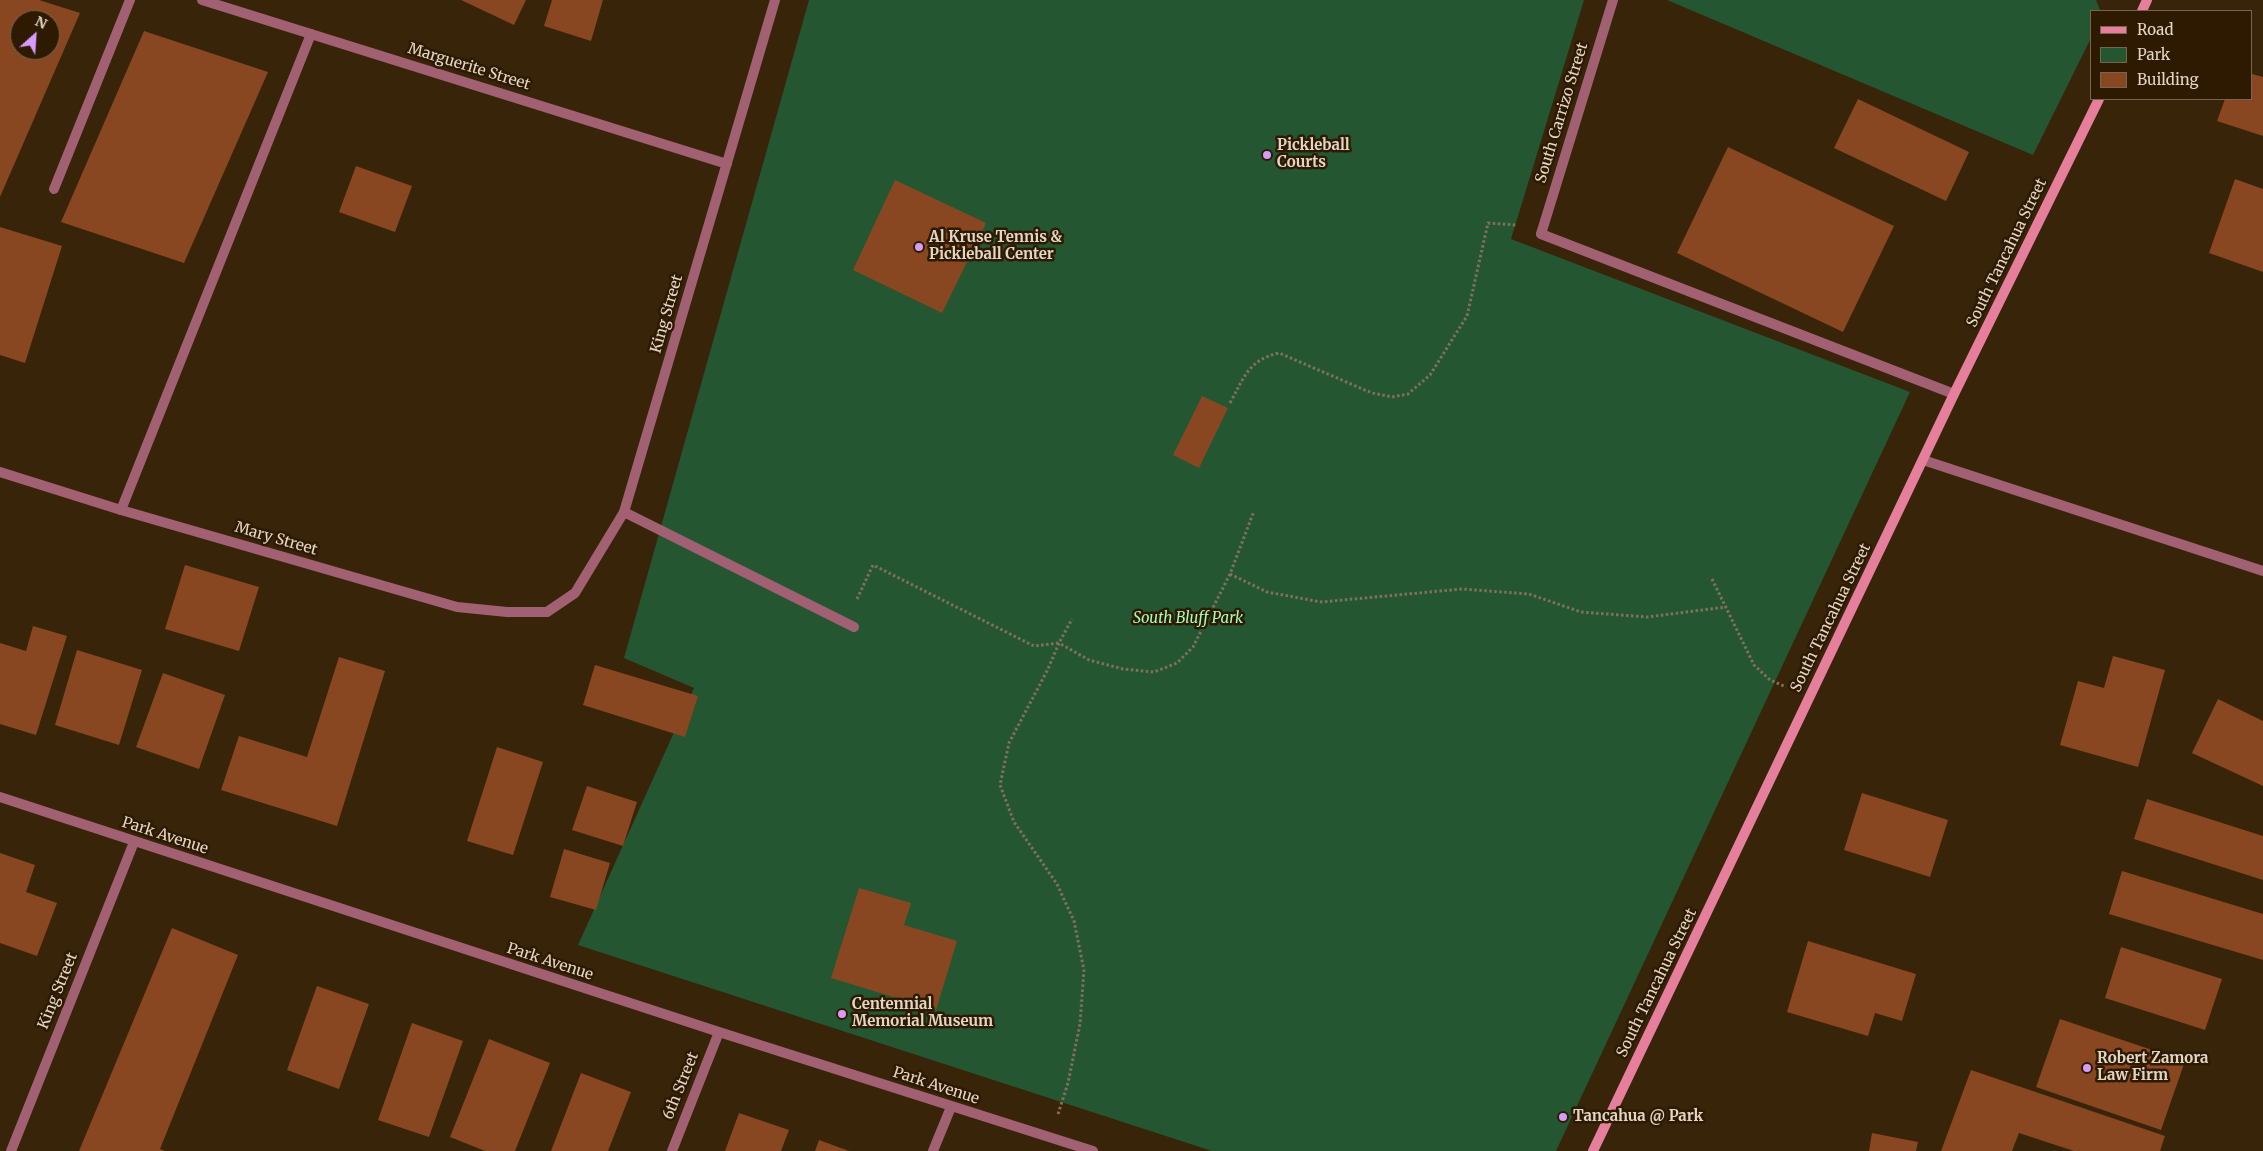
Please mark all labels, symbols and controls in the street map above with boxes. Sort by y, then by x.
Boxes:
north arrow [10,10,60,60]
legend [2090,10,2253,100]
text: N [32,12,50,33]
text: Road [2137,20,2173,39]
street label: Marguerite Street [406,40,532,94]
street label: South Carrizo Street [1532,41,1592,185]
text: Park [2137,45,2170,64]
text: Building [2137,70,2199,89]
place label: Pickleball Courts [1277,137,1350,172]
marker: Pickleball Courts [1261,149,1273,161]
street label: South Tancahua Street [1963,176,2051,330]
place label: Al Kruse Tennis & Pickleball Center [929,229,1062,264]
marker: Al Kruse Tennis & Pickleball Center [913,241,925,253]
street label: King Street [647,273,687,355]
street label: Mary Street [233,519,319,559]
street label: South Tancahua Street [1787,541,1875,695]
park label: South Bluff Park [1133,610,1243,628]
street label: Park Avenue [120,814,210,858]
street label: South Tancahua Street [1613,906,1701,1060]
street label: Park Avenue [505,940,595,984]
street label: King Street [34,950,82,1032]
place label: Centennial Memorial Museum [852,996,993,1031]
marker: Centennial Memorial Museum [836,1008,848,1020]
street label: 6th Street [659,1050,703,1122]
place label: Robert Zamora Law Firm [2097,1050,2208,1085]
marker: Robert Zamora Law Firm [2081,1062,2093,1074]
street label: Park Avenue [891,1064,981,1108]
place label: Tancahua @ Park [1573,1108,1703,1126]
marker: Tancahua @ Park [1557,1111,1569,1123]

